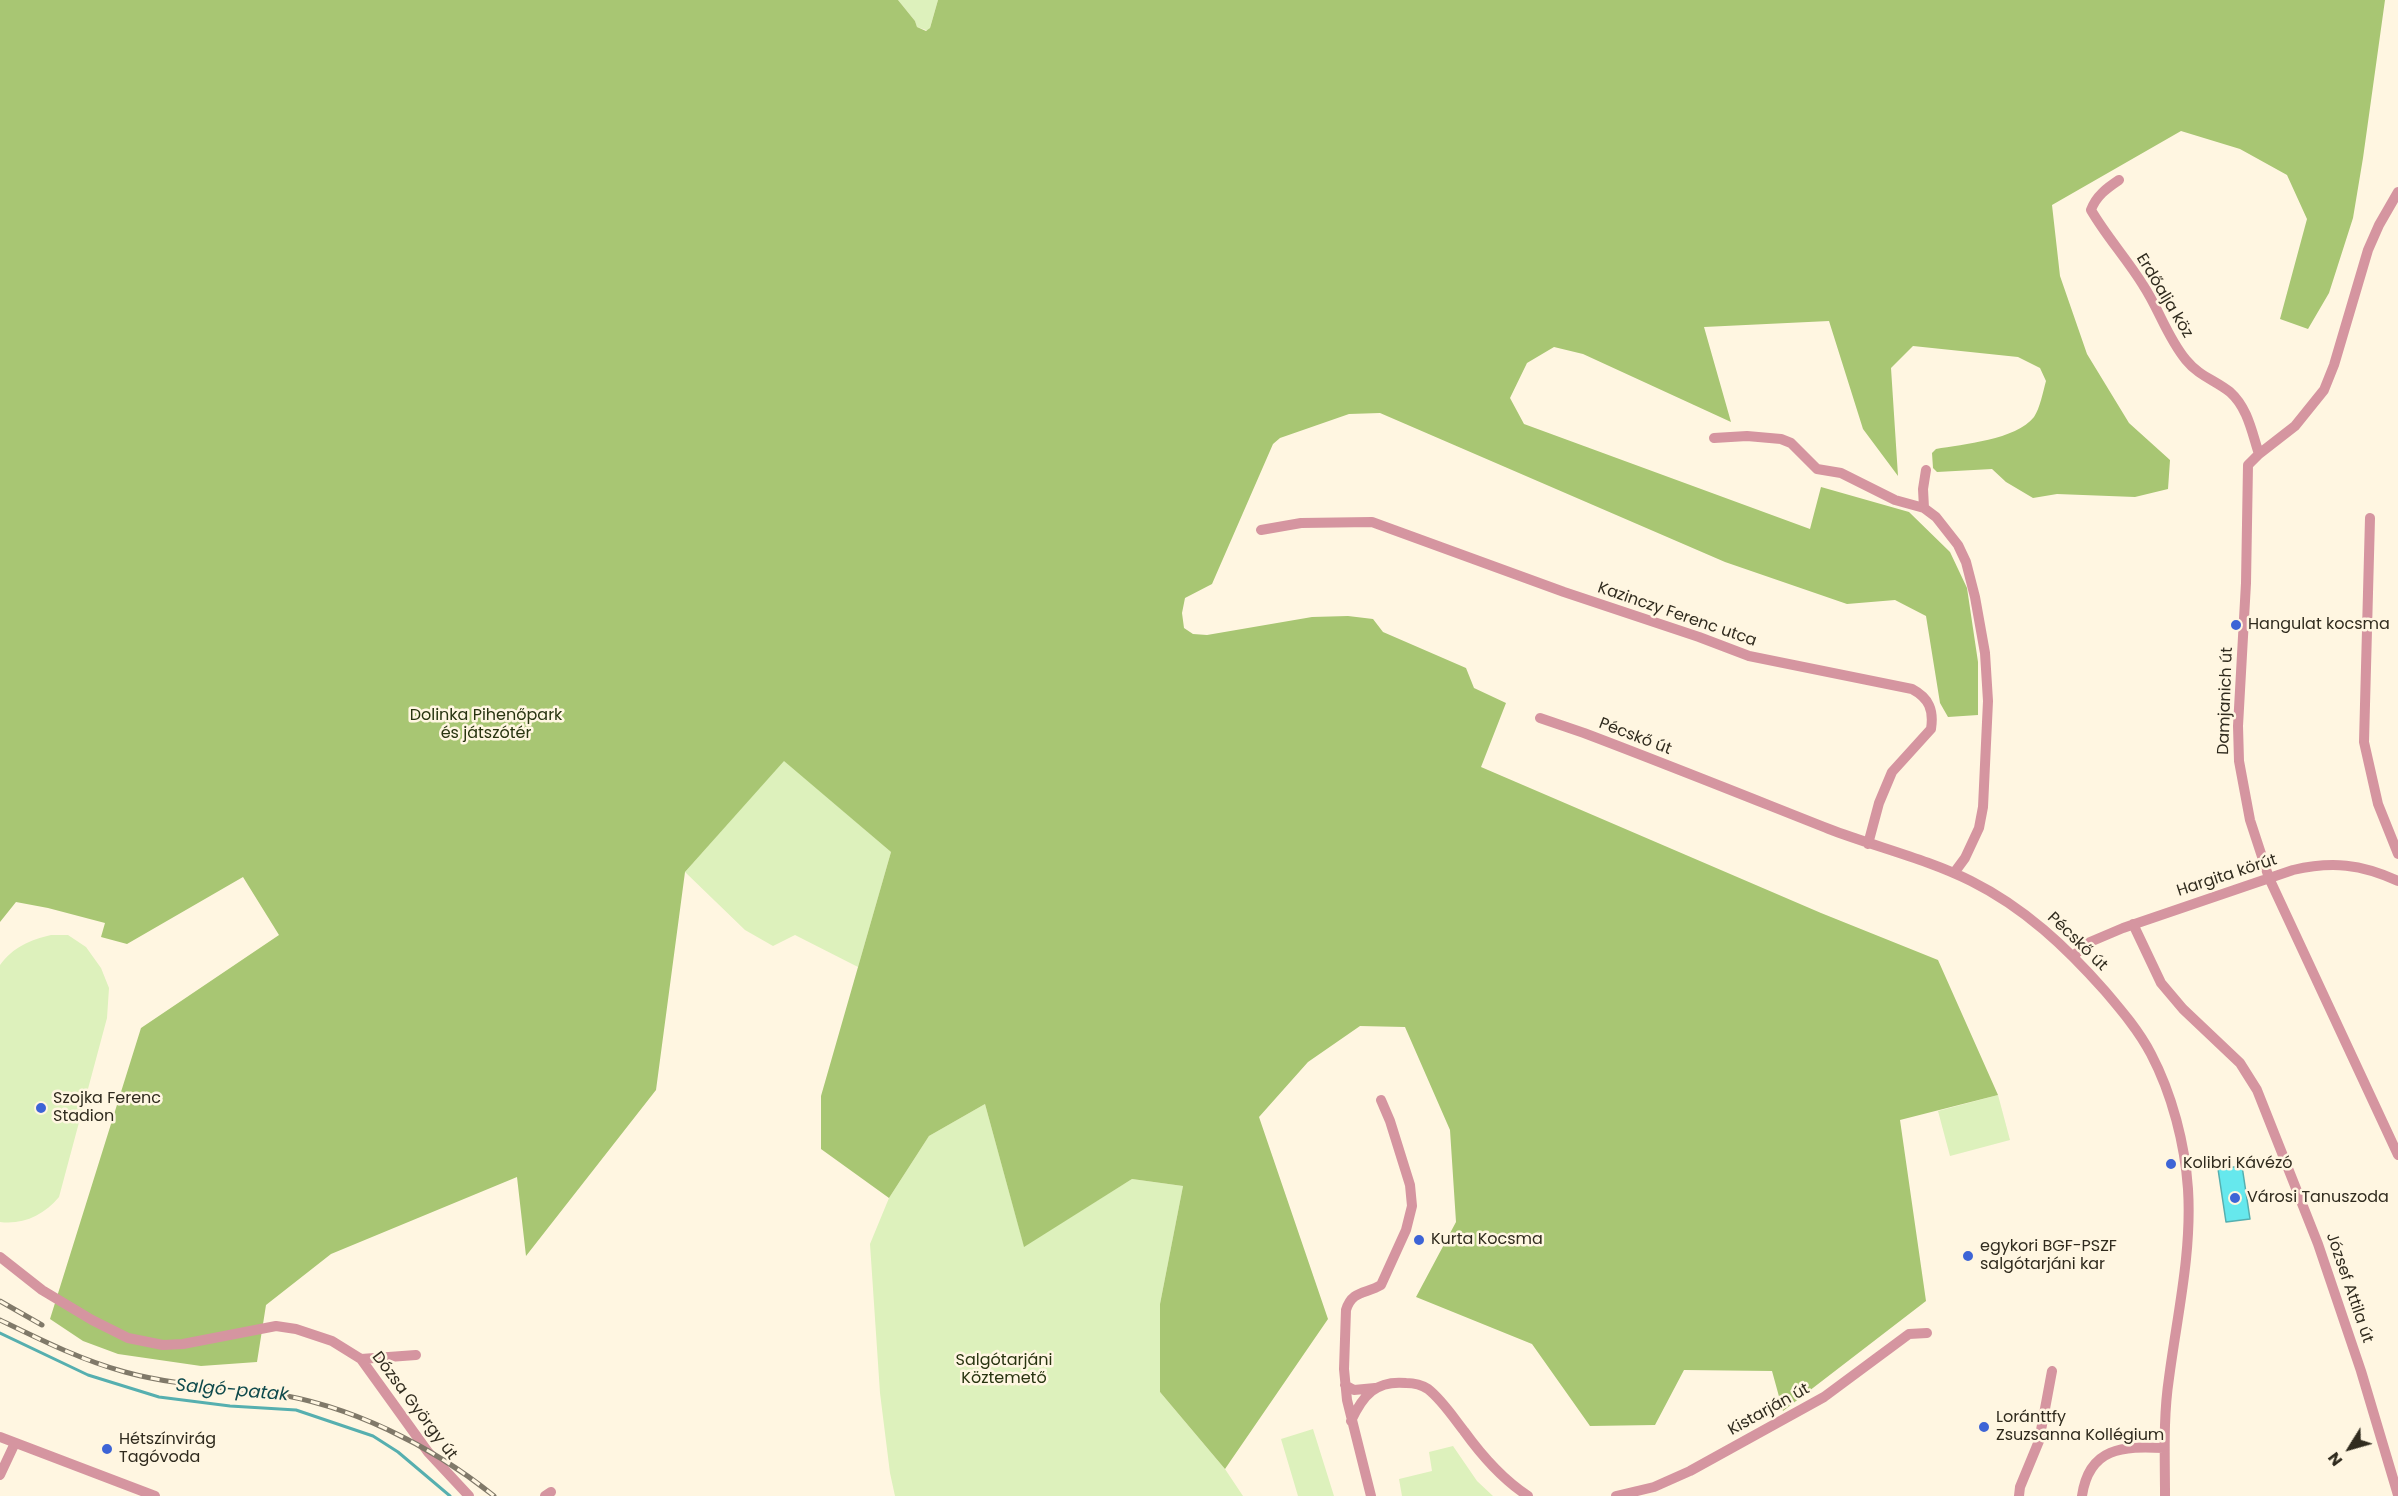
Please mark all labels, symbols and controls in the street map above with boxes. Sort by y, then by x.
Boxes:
street label: Erdőalja köz [2131,250,2197,342]
street label: Kazinczy Ferenc utca [1595,579,1759,651]
place label: Hangulat kocsma [2248,615,2390,635]
marker: Hangulat kocsma [2229,618,2243,632]
street label: Damjanich út [2215,647,2237,755]
park label: Dolinka Pihenőpark és játszótér [410,706,562,744]
street label: Pécskő út [1596,714,1674,760]
street label: Hargita körút [2175,851,2279,901]
street label: Pécskő út [2043,909,2111,975]
place label: Szojka Ferenc Stadion [53,1089,161,1127]
marker: Szojka Ferenc Stadion [34,1101,48,1115]
place label: Kolibri Kávézó [2183,1154,2293,1174]
marker: Kolibri Kávézó [2164,1157,2178,1171]
place label: Városi Tanuszoda [2247,1188,2389,1208]
marker: Városi Tanuszoda [2228,1191,2242,1205]
place label: Kurta Kocsma [1431,1230,1543,1250]
street label: József Attila út [2321,1230,2377,1346]
marker: Kurta Kocsma [1412,1233,1426,1247]
place label: egykori BGF-PSZF salgótarjáni kar [1980,1237,2117,1275]
marker: egykori BGF-PSZF salgótarjáni kar [1961,1249,1975,1263]
street label: Dózsa György út [367,1348,461,1464]
park label: Salgótarjáni Köztemető [956,1351,1052,1389]
water label: Salgó-patak [175,1375,289,1407]
street label: Kistarján út [1725,1380,1813,1440]
place label: Loránttfy Zsuzsanna Kollégium [1996,1408,2164,1446]
north arrow [2320,1418,2380,1478]
marker: Loránttfy Zsuzsanna Kollégium [1977,1420,1991,1434]
place label: Hétszínvirág Tagóvoda [119,1430,216,1468]
marker: Hétszínvirág Tagóvoda [100,1442,114,1456]
text: N [2322,1447,2348,1471]

